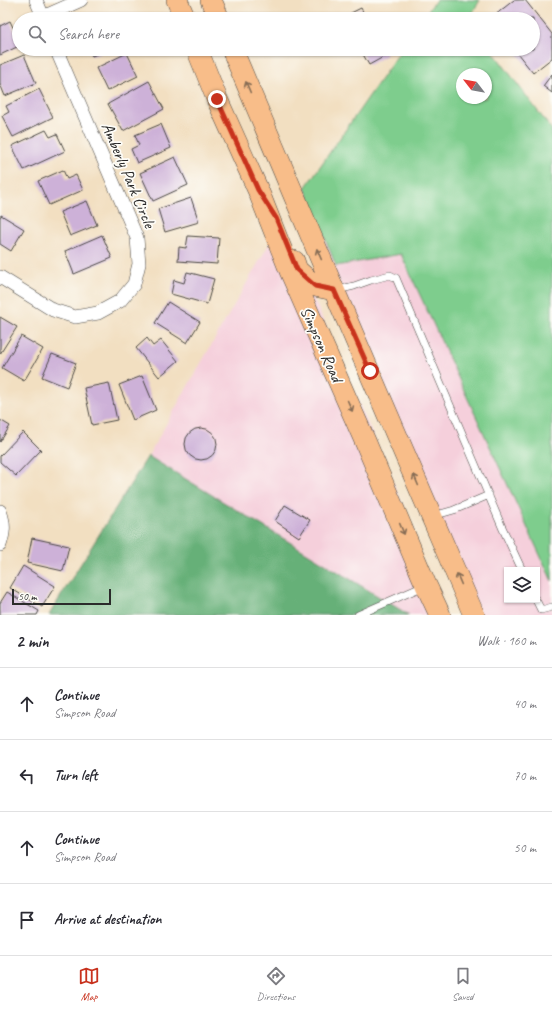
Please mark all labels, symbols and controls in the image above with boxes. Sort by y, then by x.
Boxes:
search box [12,12,540,56]
icon: search [26,23,48,45]
text: Search here [58,25,119,44]
north arrow [456,68,492,104]
one-way arrow [244,81,251,93]
route end [208,90,226,108]
street label: Amberly Park Circle [97,119,161,232]
one-way arrow [315,249,322,261]
street label: Simpson Road [296,303,349,388]
route start [361,362,379,380]
one-way arrow [347,400,354,412]
one-way arrow [412,475,419,487]
one-way arrow [399,522,406,534]
map controls [504,567,540,603]
button: layers [504,567,540,603]
one-way arrow [455,574,462,586]
scale bar [12,587,111,606]
text: 50 m [18,589,37,603]
text: 2 min [16,631,49,652]
text: Walk · 160 m [477,633,536,649]
text: Continue [54,686,99,705]
icon: ahead [16,693,38,715]
text: 40 m [514,696,536,712]
text: Simpson Road [54,705,115,721]
icon: left [16,765,38,787]
text: Turn left [54,766,97,785]
text: 70 m [514,768,536,784]
text: Continue [54,830,99,849]
icon: ahead [16,837,38,859]
text: 50 m [514,840,536,856]
text: Simpson Road [54,849,115,865]
icon: arrive [16,909,38,931]
text: Arrive at destination [54,910,161,929]
tab: Map [78,965,100,1003]
tab: Directions [257,965,295,1003]
tab: Saved [452,965,474,1003]

